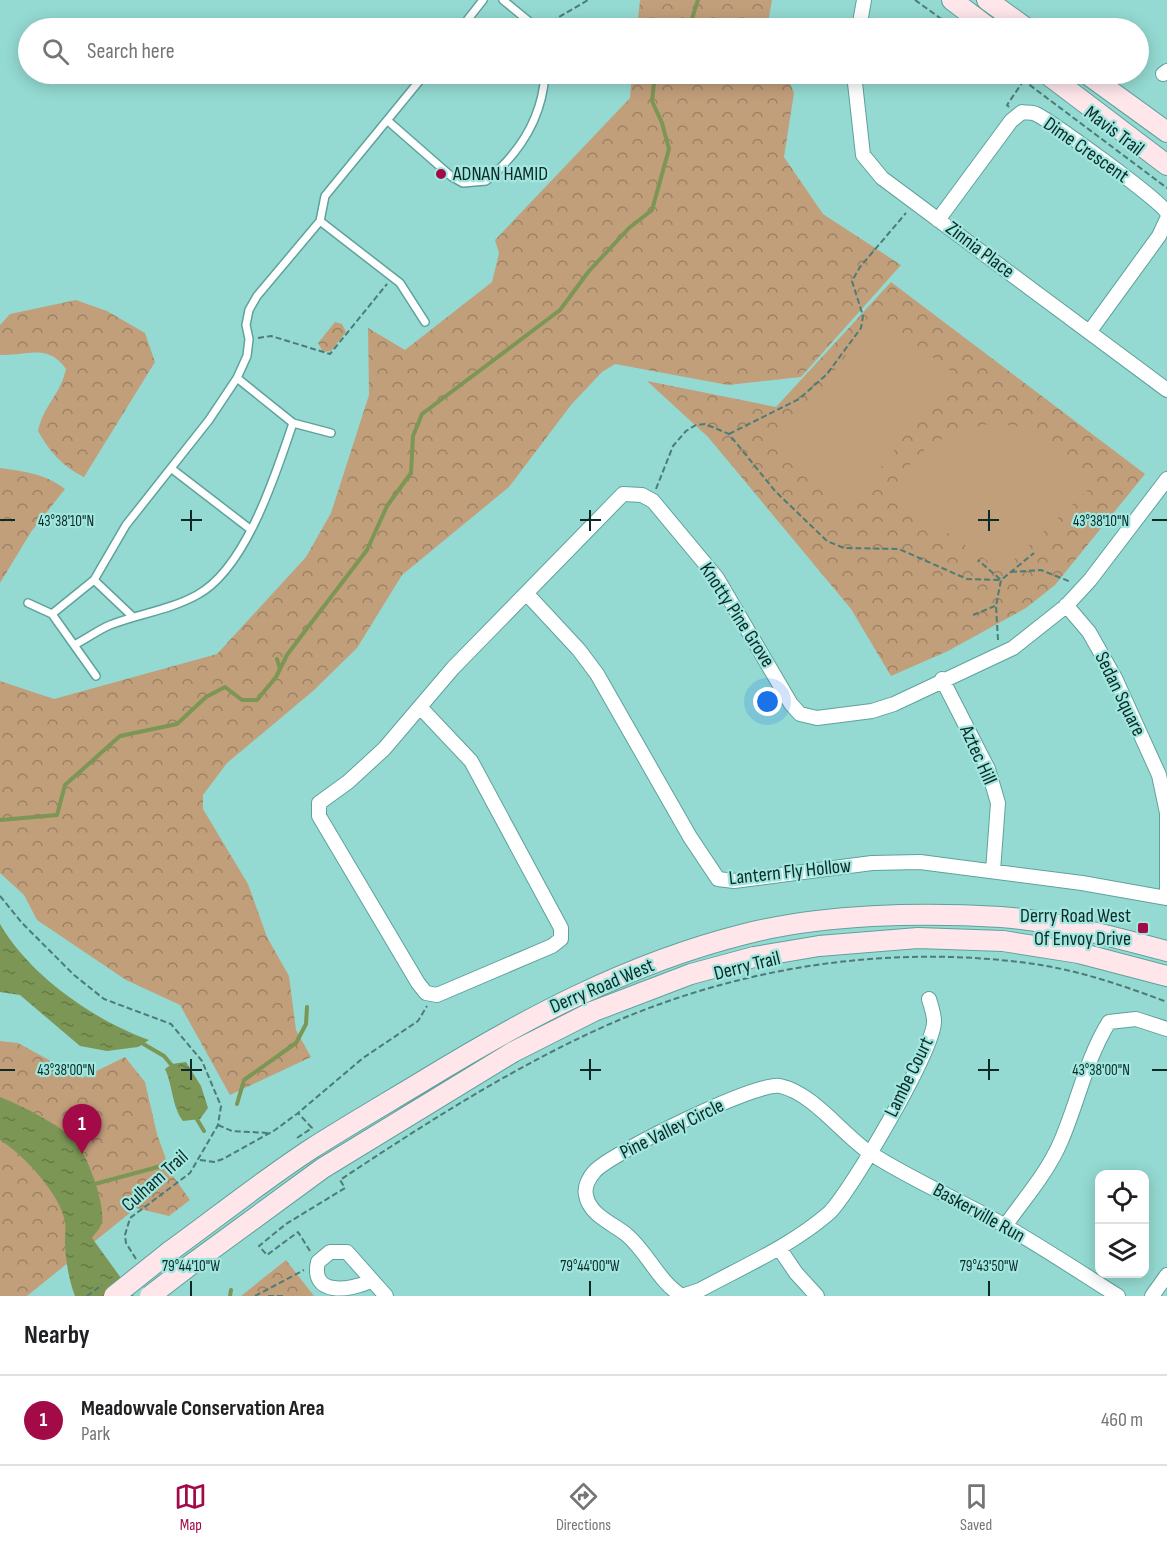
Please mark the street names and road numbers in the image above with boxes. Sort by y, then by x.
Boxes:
street label: Mavis Trail [1079,101,1149,161]
street label: Dime Crescent [1039,112,1133,188]
street label: Zinnia Place [941,216,1019,284]
street label: Knotty Pine Grove [694,558,780,672]
street label: Sedan Square [1089,648,1151,740]
street label: Aztec Hill [954,721,1002,788]
street label: Lantern Fly Hollow [728,854,852,890]
street label: Derry Trail [711,946,783,986]
street label: Derry Road West [546,953,658,1019]
street label: Lambe Court [879,1033,939,1121]
street label: Pine Valley Circle [616,1093,728,1165]
street label: Culham Trail [117,1145,193,1217]
street label: Baskerville Run [929,1178,1029,1248]

